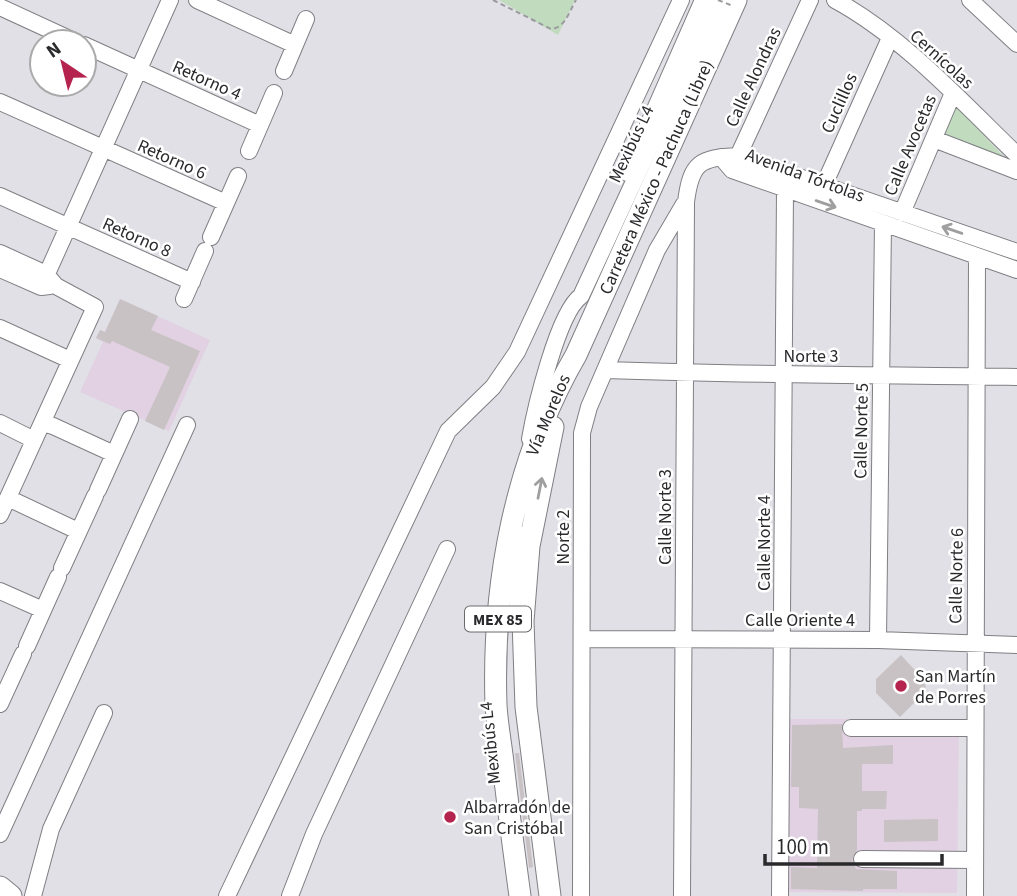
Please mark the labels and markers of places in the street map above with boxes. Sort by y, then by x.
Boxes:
place label: San Martín de Porres [915,664,996,710]
marker: San Martín de Porres [893,678,909,694]
place label: Albarradón de San Cristóbal [464,795,570,841]
marker: Albarradón de San Cristóbal [442,809,458,825]

